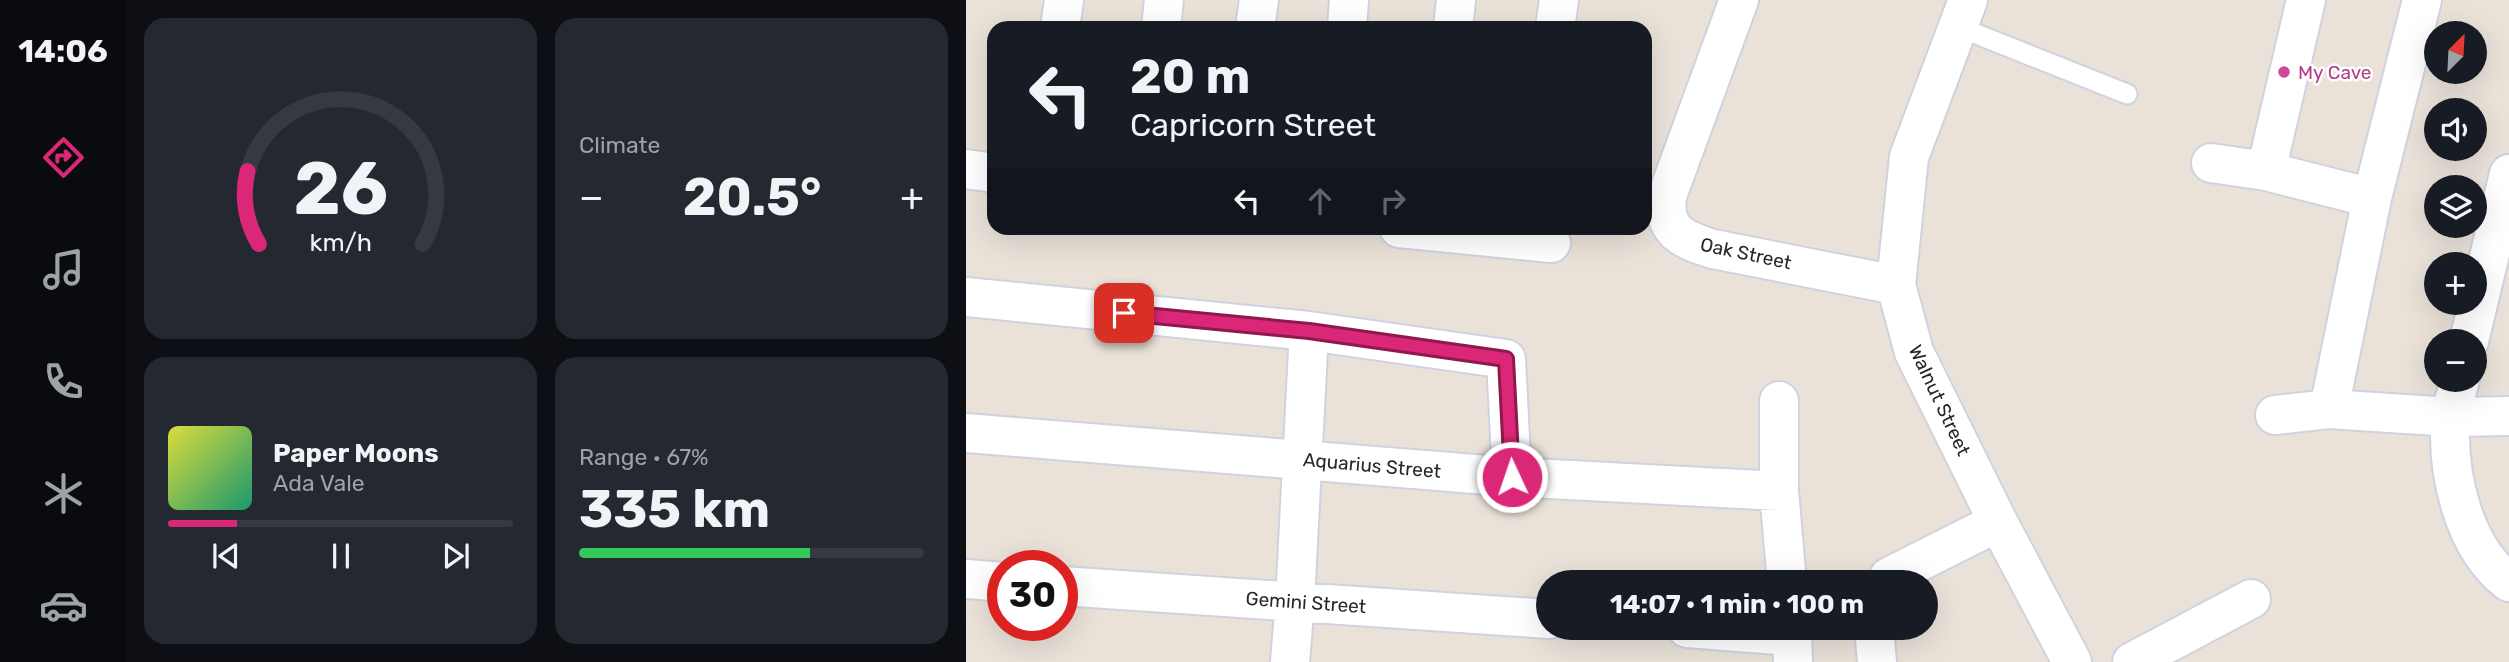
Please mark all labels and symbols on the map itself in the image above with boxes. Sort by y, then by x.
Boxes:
north arrow [2424,21,2487,84]
place label: My Cave [2298,61,2372,84]
marker: My Cave [2276,64,2292,80]
street label: Oak Street [1698,233,1794,274]
pin [1094,283,1154,343]
street label: Walnut Street [1904,341,1976,460]
position arrow [1475,440,1549,514]
street label: Aquarius Street [1302,448,1442,483]
speed limit sign: 30 [987,550,1078,641]
street label: Gemini Street [1245,587,1368,618]

